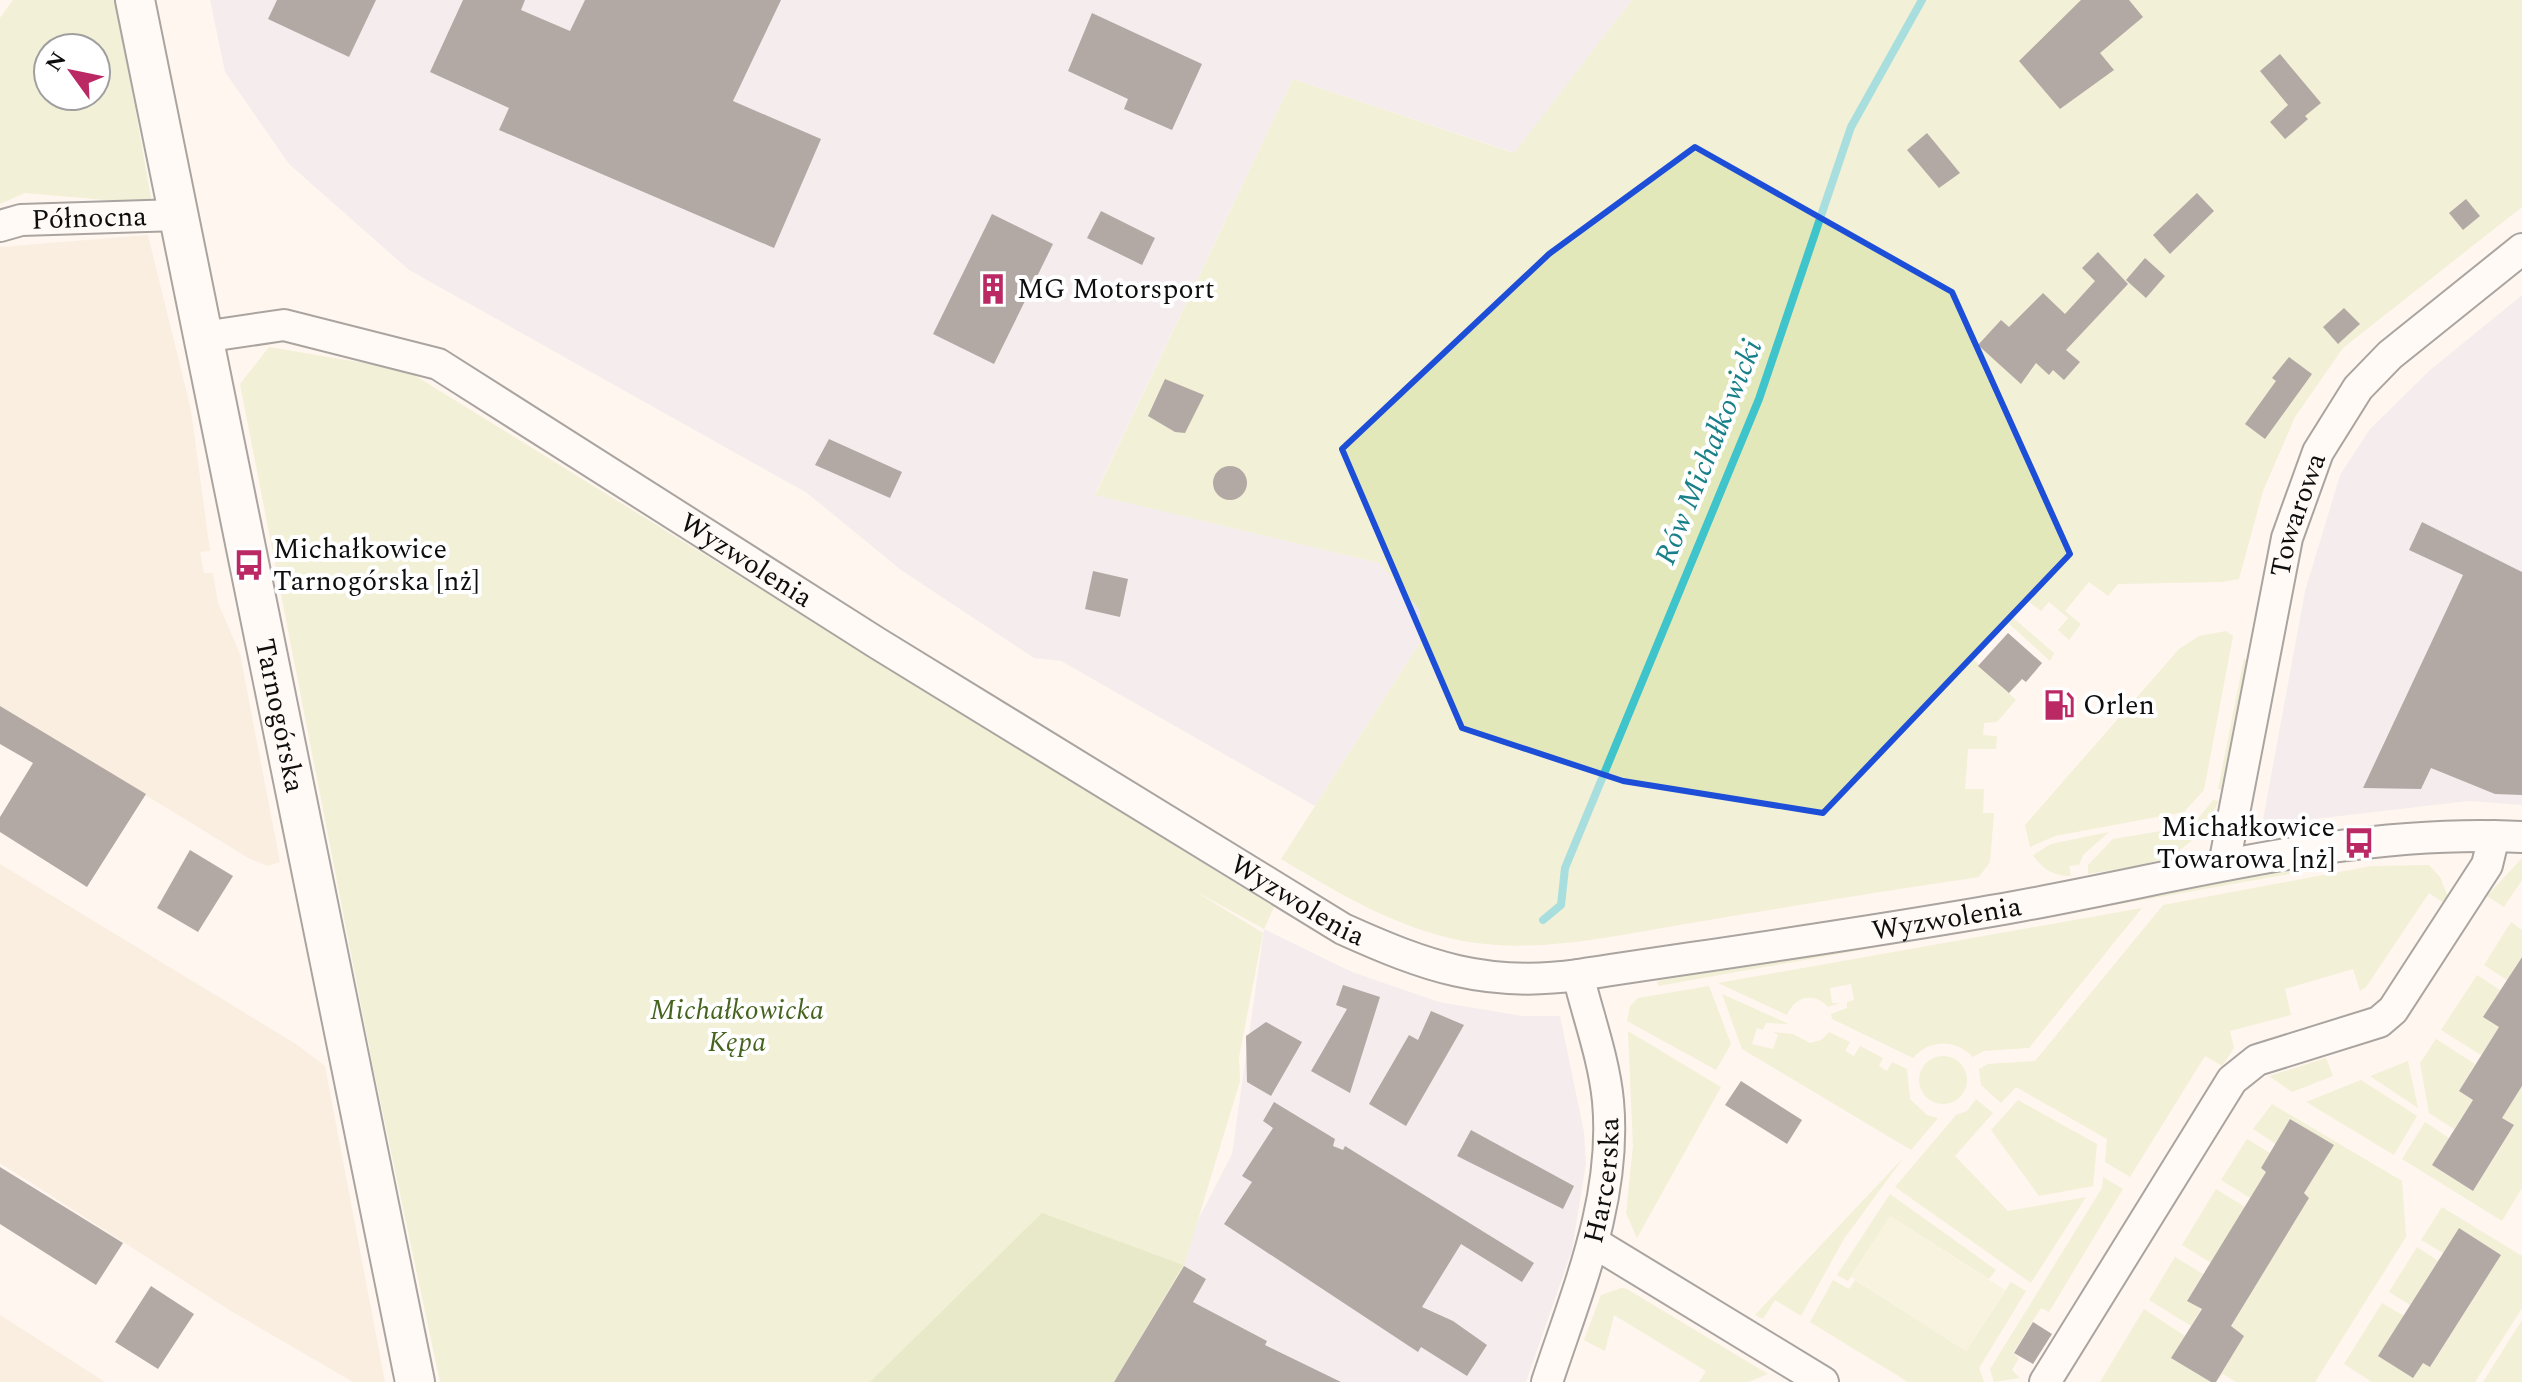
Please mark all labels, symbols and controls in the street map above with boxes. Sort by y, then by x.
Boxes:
north arrow [32,32,112,112]
text: N [38,45,75,78]
street label: Północna [31,194,148,241]
place label: MG Motorsport [1017,268,1215,311]
building icon: MG Motorsport [976,272,1010,306]
water label: Rów Michałkowicki [1643,332,1775,572]
street label: Towarowa [2258,447,2338,581]
street label: Wyzwolenia [671,501,822,619]
place label: Michałkowice Tarnogórska [nż] [273,528,479,603]
bus stop icon: Michałkowice Tarnogórska [nż] [232,548,266,582]
street label: Tarnogórska [243,635,317,797]
place label: Orlen [2083,684,2155,727]
fuel station icon: Orlen [2042,688,2076,722]
place label: Michałkowice Towarowa [nż] [2157,806,2335,881]
bus stop icon: Michałkowice Towarowa [nż] [2342,826,2376,860]
street label: Wyzwolenia [1222,843,1372,958]
street label: Wyzwolenia [1869,885,2025,952]
park label: Michałkowicka Kępa [650,989,824,1064]
street label: Harcerska [1572,1117,1631,1248]

